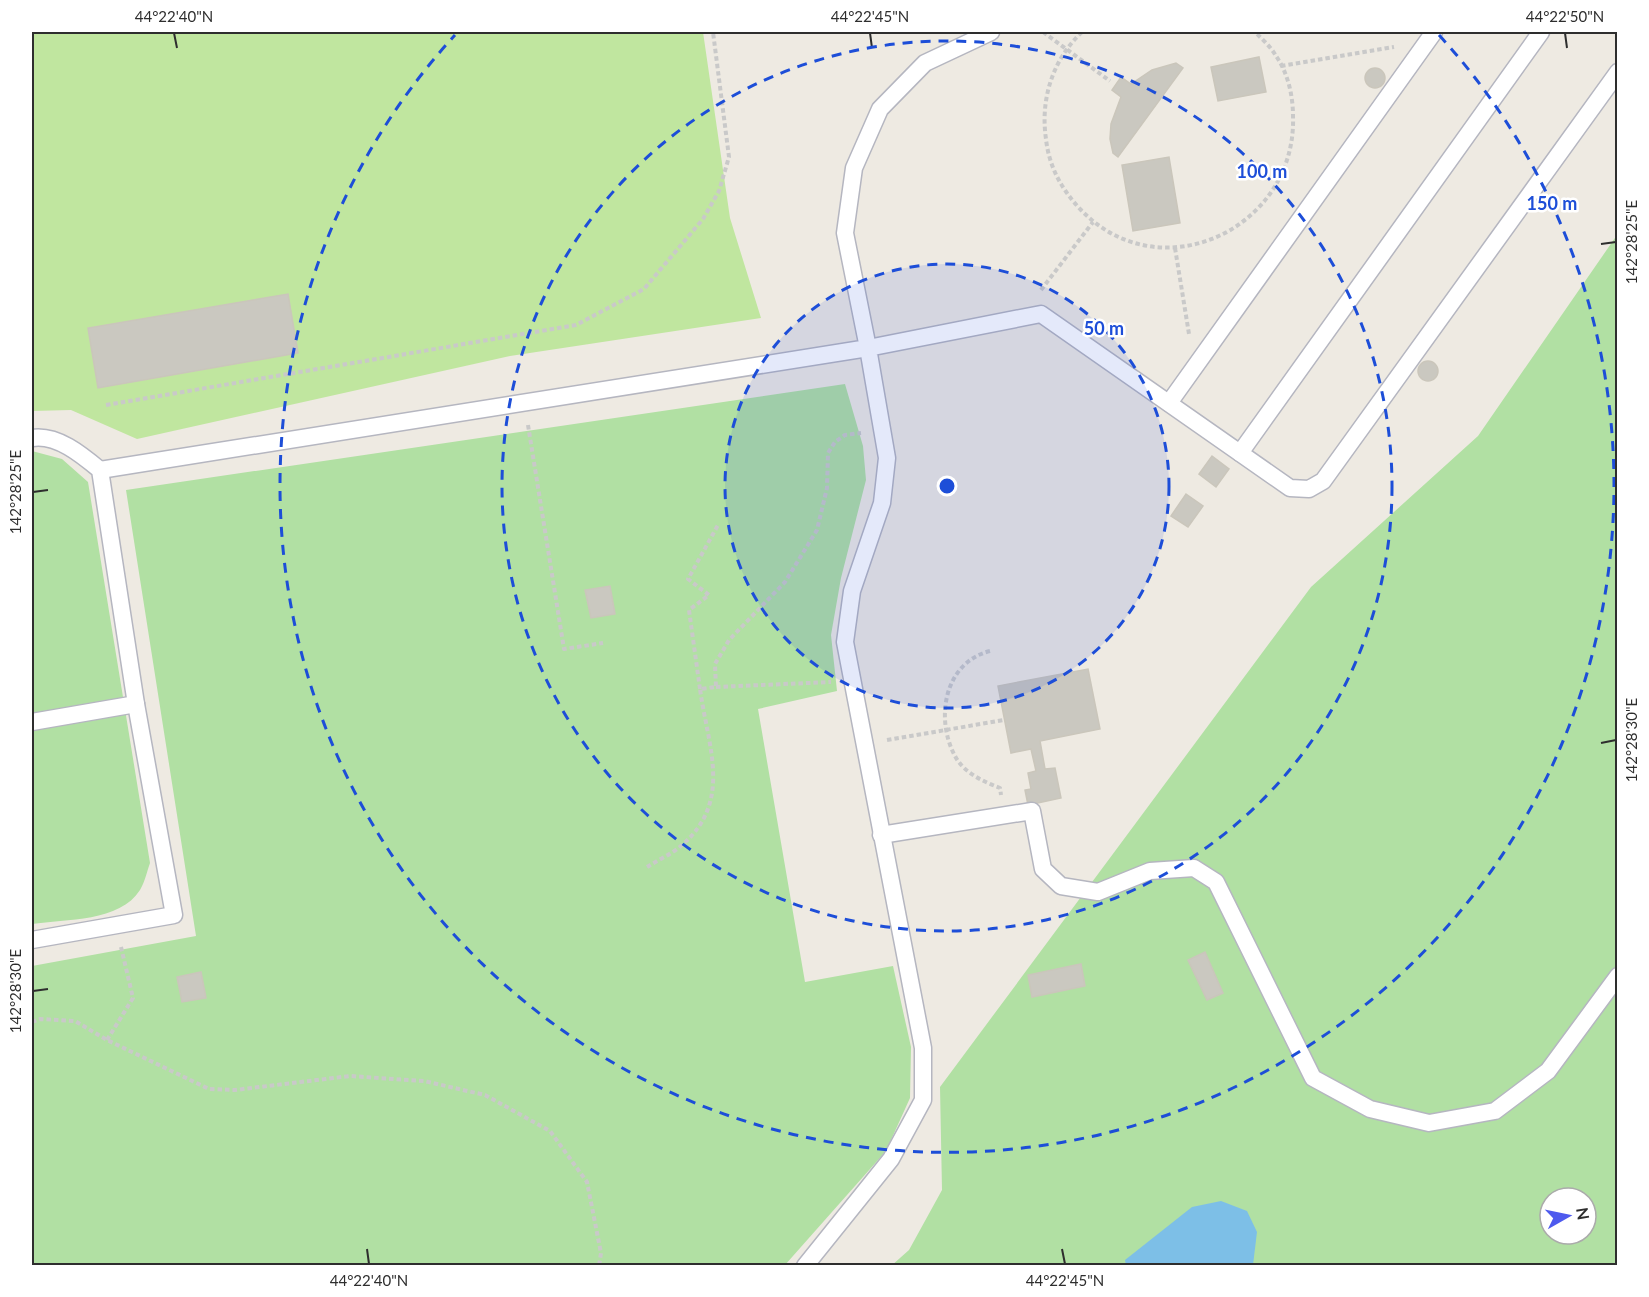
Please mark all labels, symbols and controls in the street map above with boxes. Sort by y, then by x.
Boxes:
text: 44°22'40"N [135,7,213,25]
text: 44°22'45"N [831,7,909,25]
text: 44°22'50"N [1526,7,1604,25]
text: 100 m [1237,160,1287,182]
text: 150 m [1527,192,1577,214]
text: 142°28'25"E [1622,200,1640,284]
text: 50 m [1084,317,1124,339]
text: 142°28'25"E [6,450,24,534]
centre of rings [937,476,957,496]
text: 142°28'30"E [1622,698,1640,782]
text: 142°28'30"E [6,949,24,1033]
north arrow [1538,1186,1598,1246]
text: N [1573,1206,1594,1221]
text: 44°22'40"N [330,1271,408,1289]
text: 44°22'45"N [1026,1271,1104,1289]

